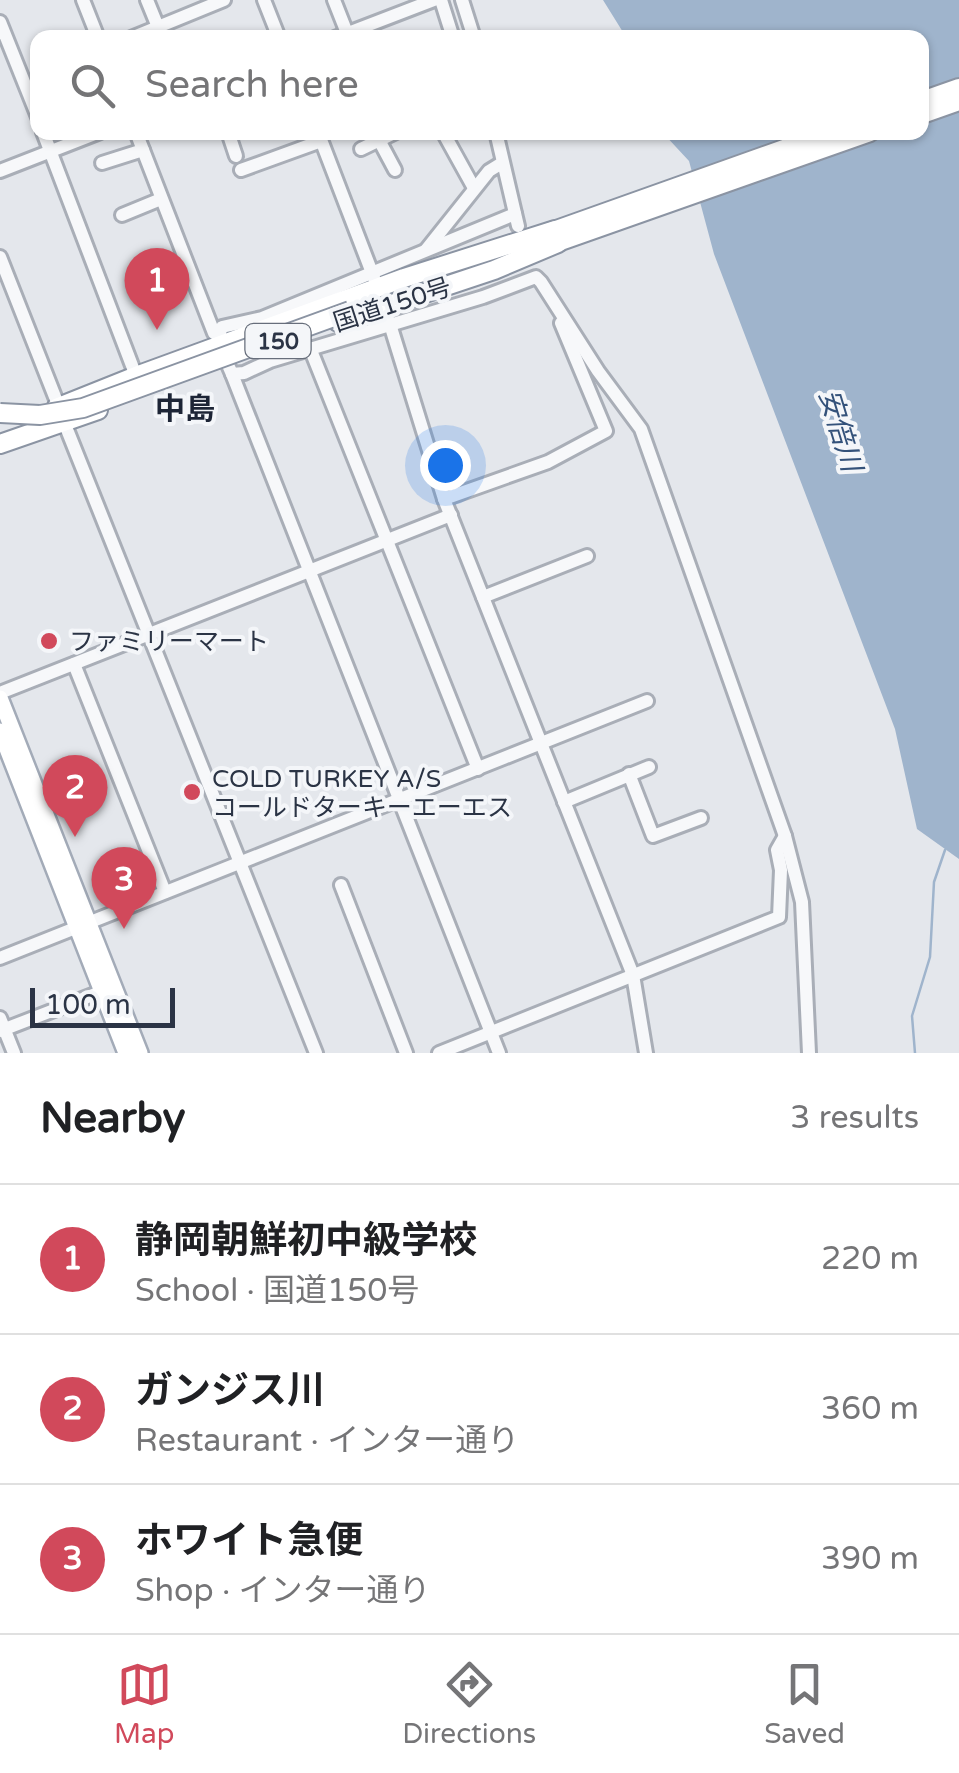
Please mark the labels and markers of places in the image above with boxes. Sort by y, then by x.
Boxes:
pin: 1 [124,248,190,330]
place label: ファミリーマート [69,627,269,657]
marker: ファミリーマート [38,630,60,652]
pin: 2 [42,754,108,837]
place label: COLD TURKEY A/S コールドターキーエーエス [212,764,512,823]
marker: COLD TURKEY A/S コールドターキーエーエス [181,781,203,803]
pin: 3 [92,846,156,929]

